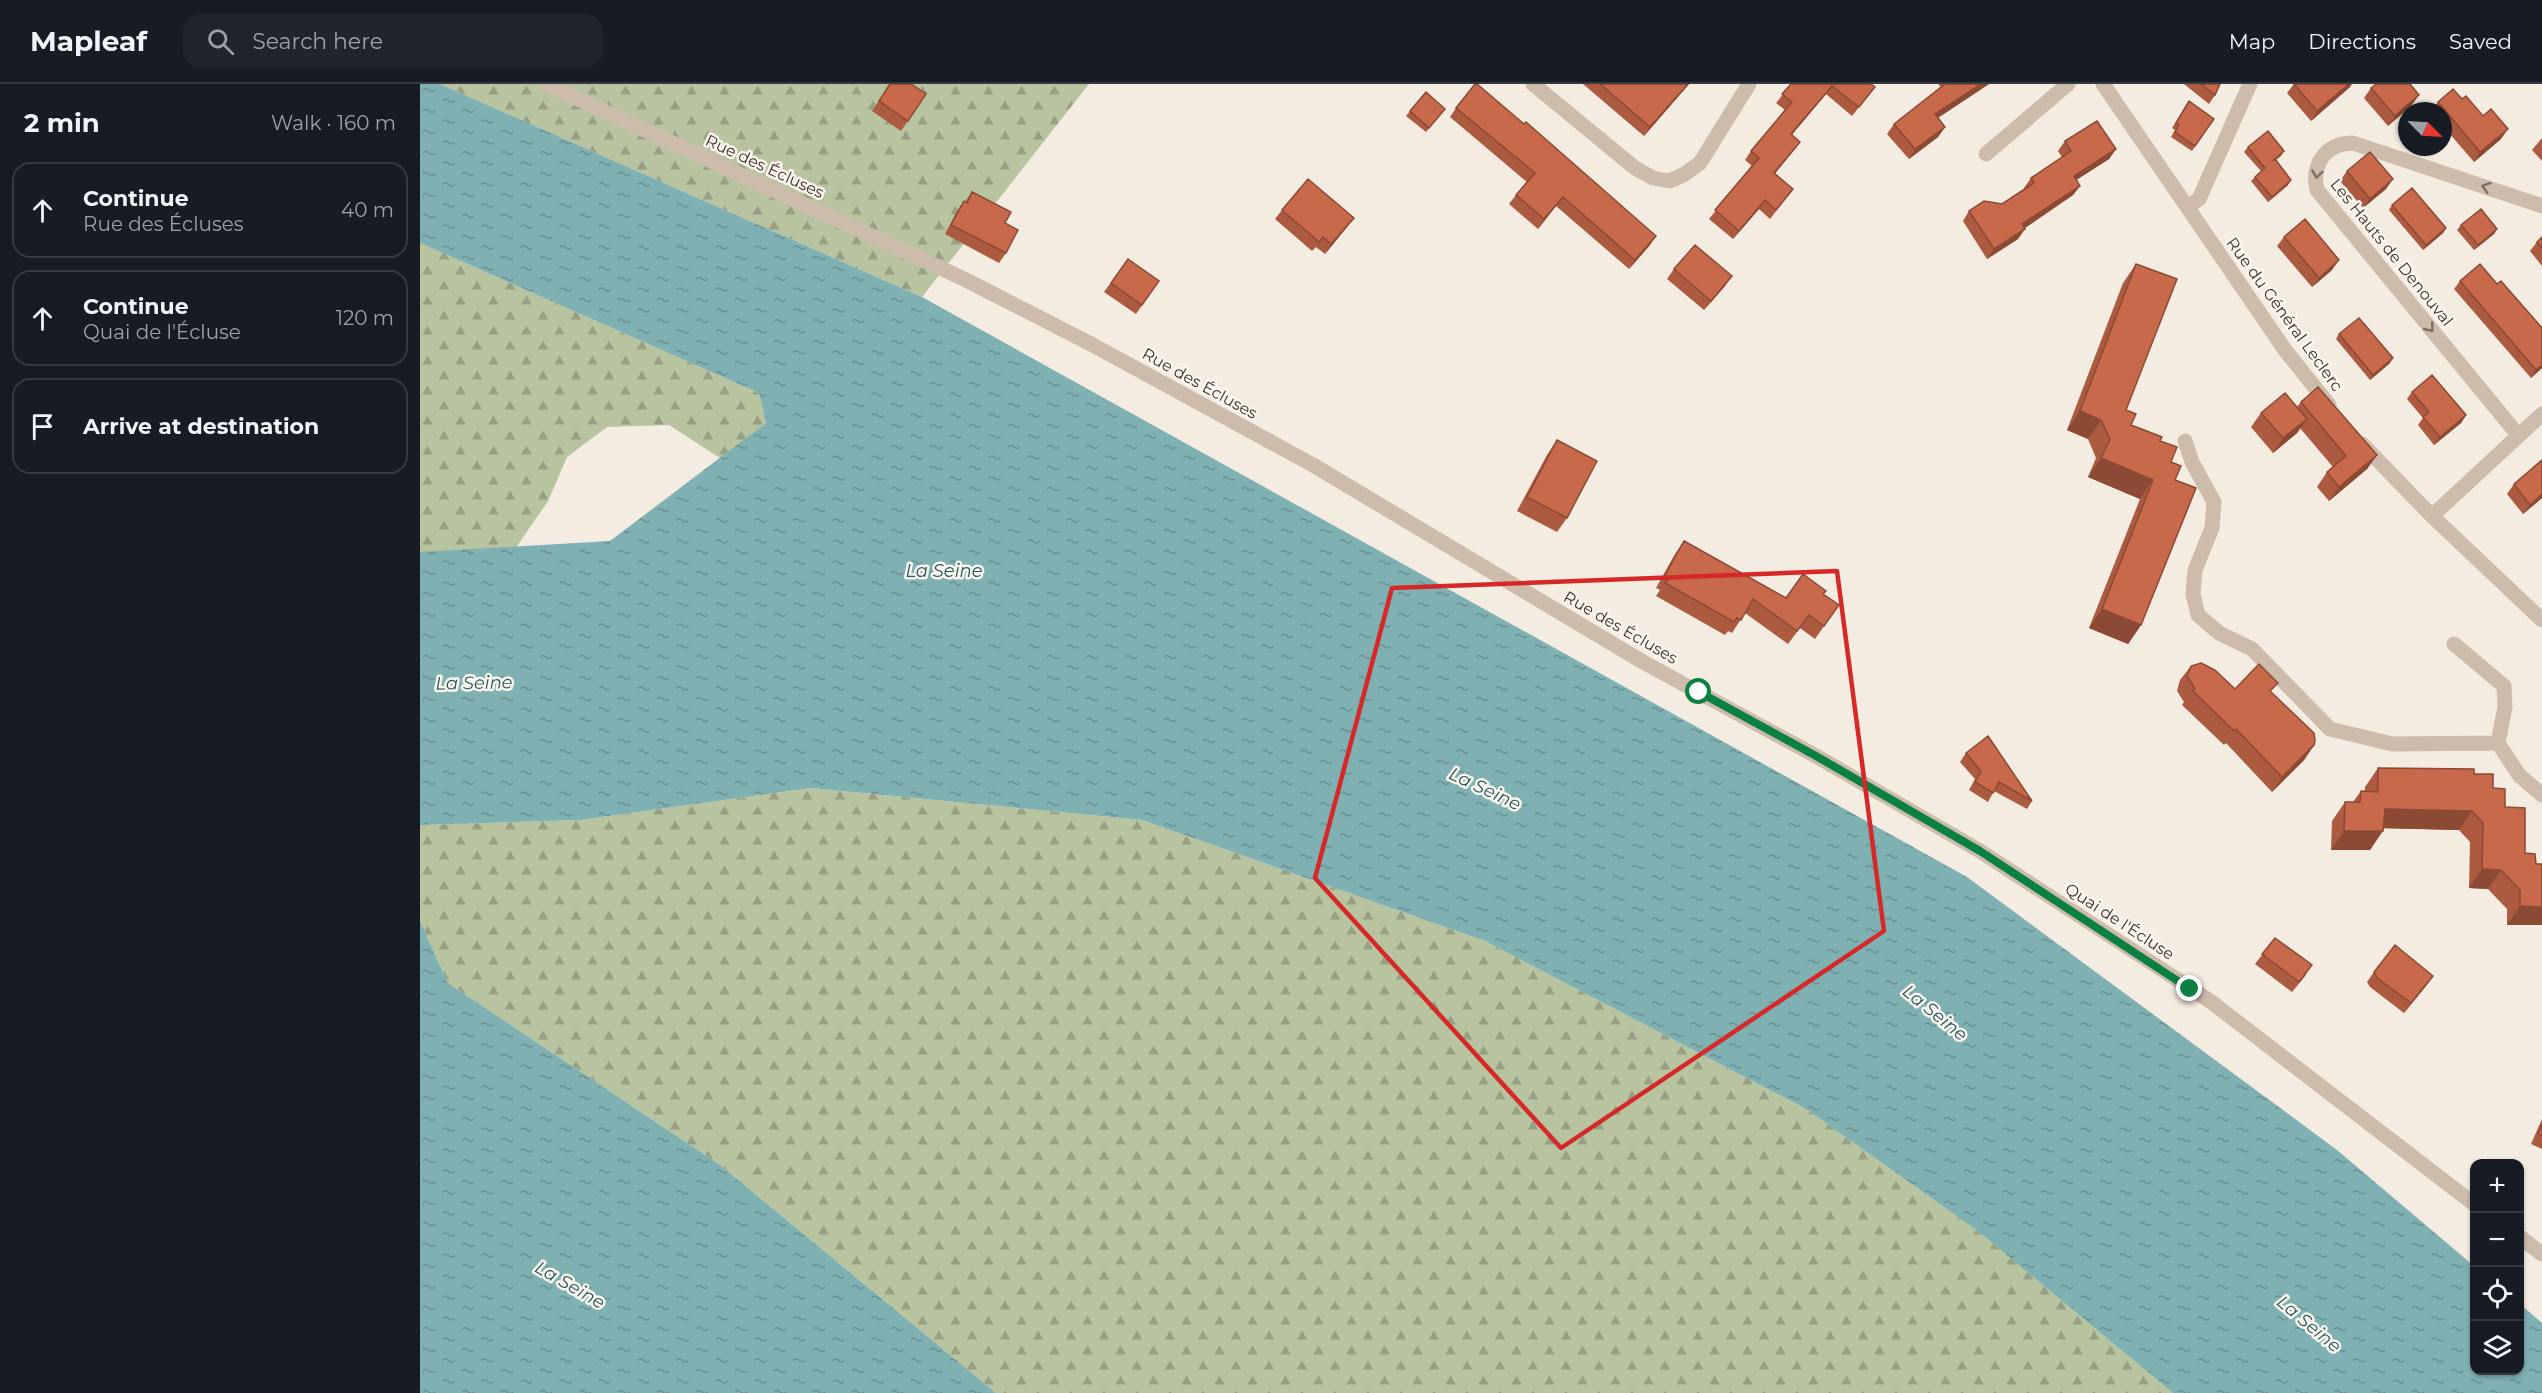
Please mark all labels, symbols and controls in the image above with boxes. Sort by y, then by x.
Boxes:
search box [183,14,603,68]
text: Mapleaf [30,24,147,58]
icon: search [204,25,237,58]
text: Search here [252,28,383,55]
text: Map [2229,29,2275,54]
text: Directions [2308,29,2416,54]
text: Saved [2449,29,2512,54]
north arrow [2398,102,2452,156]
text: 2 min [24,107,100,139]
text: Walk · 160 m [271,111,396,135]
street label: Rue des Écluses [703,131,827,202]
one-way arrow [2311,169,2323,179]
street label: Les Hauts de Denouval [2326,175,2457,330]
one-way arrow [2482,182,2492,195]
text: Continue [83,185,189,212]
icon: ahead [26,194,59,227]
text: 40 m [341,198,394,222]
text: Rue des Écluses [83,212,244,236]
street label: Rue du Général Leclerc [2222,234,2347,395]
text: Continue [83,293,189,320]
icon: ahead [26,302,59,335]
text: 120 m [336,306,394,330]
text: Quai de l'Écluse [83,320,241,344]
one-way arrow [2423,321,2434,332]
street label: Rue des Écluses [1139,344,1261,423]
icon: arrive [26,410,59,443]
text: Arrive at destination [83,413,319,440]
water label: La Seine [905,560,983,582]
street label: Rue des Écluses [1560,587,1681,668]
water label: La Seine [435,671,513,695]
route start [1685,678,1711,704]
water label: La Seine [1445,763,1525,815]
street label: Quai de l'Écluse [2062,879,2178,964]
route end [2176,975,2202,1001]
water label: La Seine [1898,980,1972,1046]
map controls [2470,1159,2524,1375]
button: + [2470,1159,2524,1213]
button: − [2470,1213,2524,1267]
water label: La Seine [531,1256,609,1314]
button: locate [2470,1267,2524,1321]
water label: La Seine [2272,1291,2346,1357]
button: layers [2470,1321,2524,1375]

